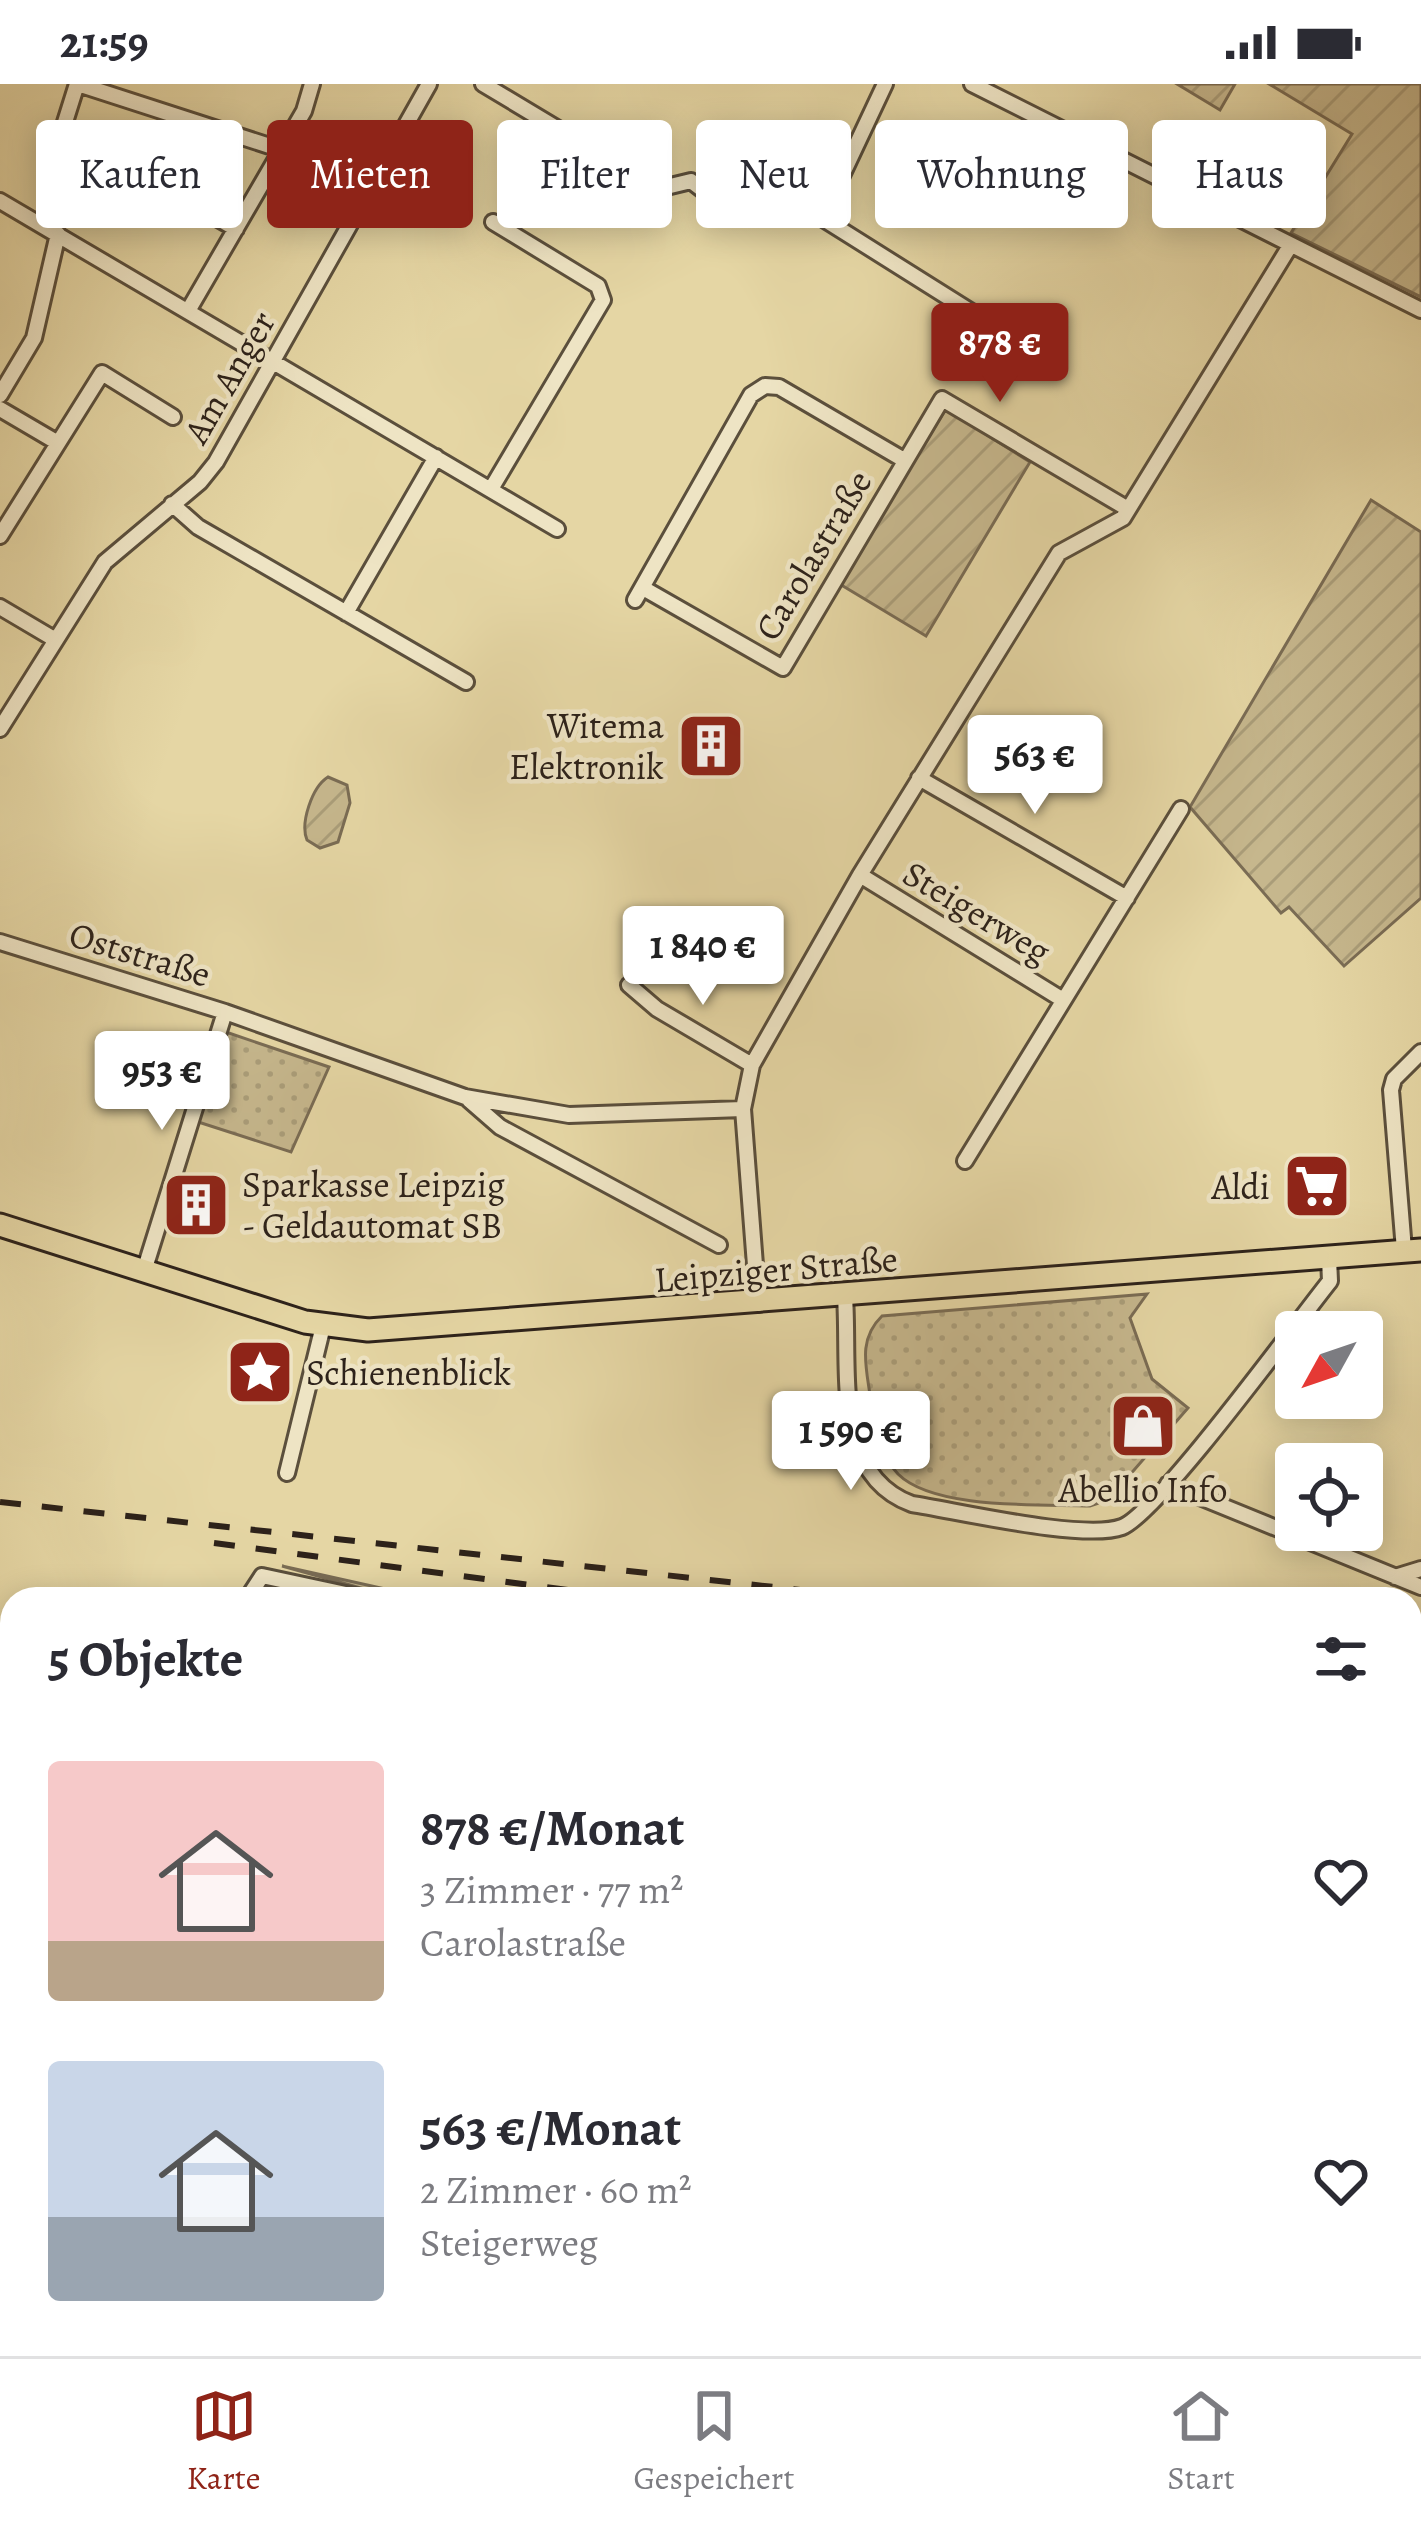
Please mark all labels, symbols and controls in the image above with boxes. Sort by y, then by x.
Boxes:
text: 21:59 [60,11,149,73]
chip: Kaufen [36,120,243,228]
chip: Mieten [267,120,473,228]
chip: Filter [497,120,672,228]
chip: Neu [696,120,851,228]
chip: Wohnung [875,120,1128,228]
chip: Haus [1152,120,1326,228]
street label: Am Anger [171,302,287,453]
pin: 878 € [916,303,1084,405]
text: 878 € [958,315,1042,368]
street label: Carolastraße [743,461,883,649]
place label: Witema Elektronik [509,701,664,791]
building icon: Witema Elektronik [676,711,746,781]
pin: 563 € [951,715,1119,817]
text: 563 € [995,727,1075,780]
street label: Steigerweg [894,849,1060,975]
pin: 1 840 € [592,906,814,1008]
street label: Oststraße [63,909,217,999]
text: 1 840 € [650,918,756,971]
pin: 953 € [78,1031,246,1133]
text: 953 € [122,1043,202,1096]
supermarket icon: Aldi [1282,1151,1352,1221]
place label: Sparkasse Leipzig - Geldautomat SB [242,1160,505,1250]
place label: Aldi [1210,1162,1270,1211]
building icon: Sparkasse Leipzig - Geldautomat SB [161,1170,231,1240]
street label: Leipziger Straße [652,1234,900,1304]
north arrow [1275,1311,1383,1419]
map controls [1275,1311,1383,1551]
place icon: Schienenblick [225,1337,295,1407]
place label: Schienenblick [306,1348,511,1397]
pin: 1 590 € [740,1391,962,1493]
shop icon: Abellio Info [1108,1391,1178,1461]
text: 1 590 € [799,1403,903,1456]
button: locate [1275,1443,1383,1551]
place label: Abellio Info [1057,1465,1228,1514]
text: 5 Objekte [48,1624,243,1694]
icon: filters [1308,1626,1374,1692]
text: 878 €/Monat [420,1793,684,1863]
icon: home [144,1809,288,1953]
icon: heart [1308,1848,1374,1914]
text: 3 Zimmer · 77 m² [420,1863,683,1916]
text: Carolastraße [420,1916,626,1969]
text: 563 €/Monat [420,2093,681,2163]
icon: home [144,2109,288,2253]
icon: heart [1308,2148,1374,2214]
text: 2 Zimmer · 60 m² [420,2163,692,2216]
text: Steigerweg [420,2216,598,2269]
tab: Karte [186,2383,261,2500]
tab: Gespeichert [633,2383,794,2500]
tab: Start [1167,2383,1235,2500]

